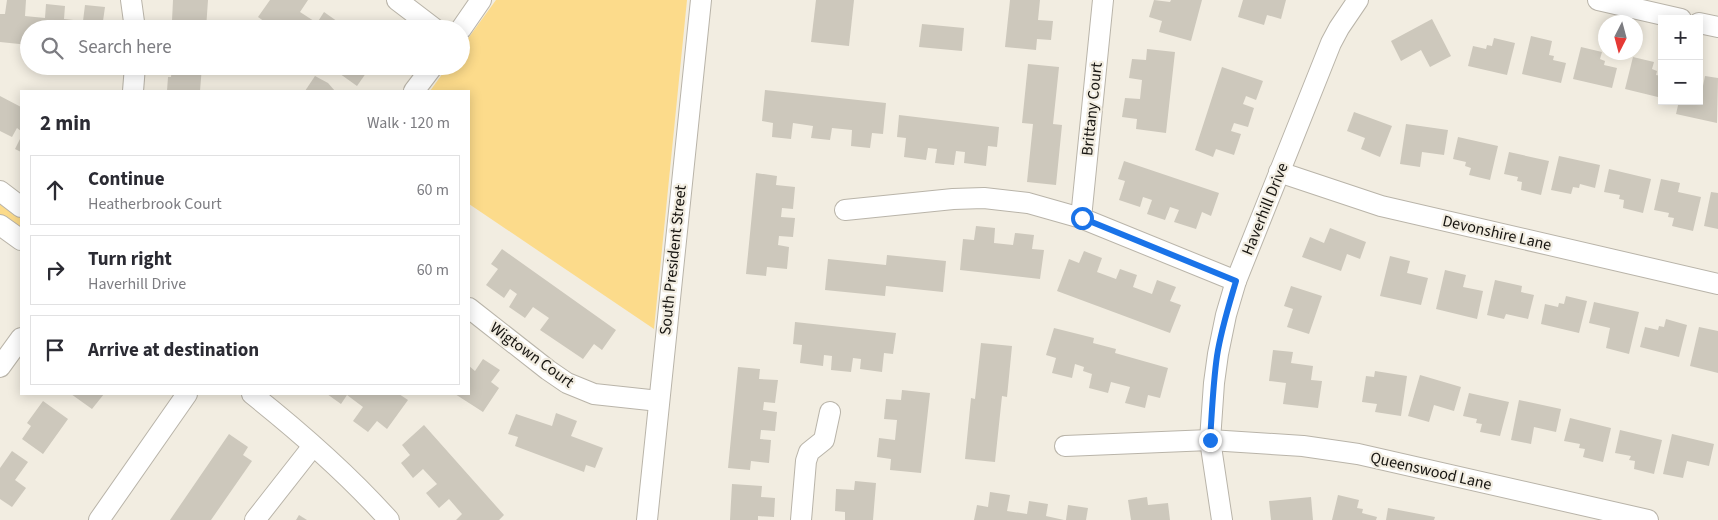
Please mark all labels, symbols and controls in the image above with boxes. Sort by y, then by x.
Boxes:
north arrow [1598,15,1643,60]
map controls [1658,15,1703,105]
button: + [1658,15,1703,60]
search box [20,20,470,75]
icon: search [38,34,66,62]
text: Search here [78,34,172,61]
button: − [1658,60,1703,105]
street label: Brittany Court [1076,61,1108,157]
text: 2 min [40,108,91,138]
text: Walk · 120 m [367,112,450,134]
street label: Haverhill Drive [1236,159,1294,259]
text: Continue [88,166,165,193]
icon: ahead [41,176,69,204]
text: 60 m [417,179,449,201]
street label: South President Street [654,183,692,336]
text: Heatherbrook Court [88,193,222,215]
route start [1071,207,1094,230]
street label: Devonshire Lane [1440,210,1554,256]
text: Turn right [88,246,172,273]
icon: right [41,256,69,284]
text: 60 m [417,259,449,281]
text: Haverhill Drive [88,273,186,295]
street label: Wigtown Court [485,317,579,393]
icon: arrive [41,336,69,364]
text: Arrive at destination [88,337,259,364]
route end [1199,429,1222,452]
street label: Queenswood Lane [1368,446,1494,496]

